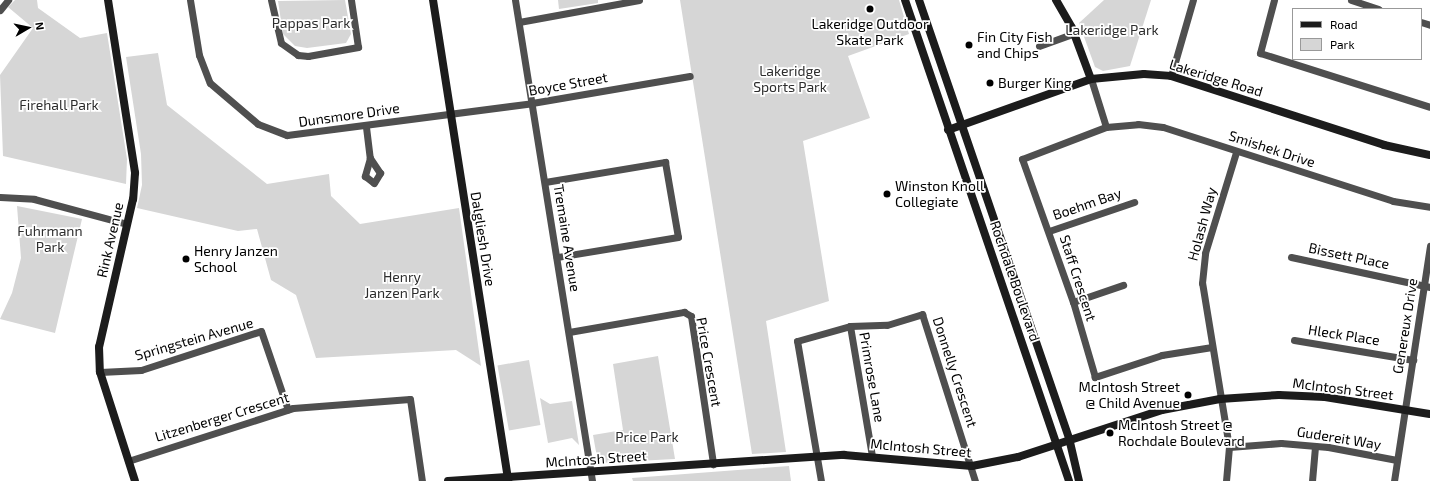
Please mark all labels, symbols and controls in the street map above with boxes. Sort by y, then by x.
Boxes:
marker: Lakeridge Outdoor Skate Park [865,4,875,14]
north arrow [8,8,48,48]
legend [1292,8,1422,60]
park label: Pappas Park [272,15,350,31]
place label: Lakeridge Outdoor Skate Park [811,16,929,48]
text: Road [1330,17,1358,31]
text: N [33,21,47,31]
park label: Lakeridge Park [1065,22,1159,38]
place label: Fin City Fish and Chips [977,29,1053,62]
text: Park [1330,37,1355,51]
marker: Fin City Fish and Chips [964,40,974,50]
street label: Lakeridge Road [1167,56,1265,100]
park label: Lakeridge Sports Park [753,63,827,96]
street label: Boyce Street [527,69,609,99]
place label: Burger King [998,75,1072,91]
marker: Burger King [985,78,995,88]
park label: Firehall Park [19,97,99,113]
street label: Dunsmore Drive [297,100,401,130]
street label: Smishek Drive [1227,127,1317,171]
place label: Winston Knoll Collegiate [895,178,984,210]
street label: Tremaine Avenue [550,183,584,293]
street label: Boehm Bay [1050,184,1124,224]
street label: Holash Way [1184,185,1220,263]
marker: Winston Knoll Collegiate [882,189,892,199]
street label: Dalgliesh Drive [467,190,499,288]
street label: Rink Avenue [93,200,127,280]
street label: Rochdale Boulevard [986,218,1044,344]
park label: Fuhrmann Park [17,223,83,256]
street label: Staff Crescent [1056,233,1100,323]
street label: Bissett Place [1307,239,1391,273]
place label: Henry Janzen School [194,243,279,276]
marker: Henry Janzen School [181,254,191,264]
park label: Henry Janzen Park [364,269,440,302]
street label: Genereux Drive [1389,277,1421,375]
street label: Springstein Avenue [133,314,255,364]
street label: Donnelly Crescent [929,315,981,429]
street label: Price Crescent [693,316,725,408]
street label: Hleck Place [1307,321,1381,349]
street label: Primrose Lane [856,331,888,423]
street label: McIntosh Street [1292,374,1394,404]
place label: McIntosh Street @ Child Avenue [1079,379,1180,412]
street label: Litzenberger Crescent [153,389,291,445]
marker: McIntosh Street @ Child Avenue [1183,390,1193,400]
place label: McIntosh Street @ Rochdale Boulevard [1118,417,1245,450]
street label: Gudereit Way [1296,423,1382,453]
marker: McIntosh Street @ Rochdale Boulevard [1105,428,1115,438]
park label: Price Park [615,429,679,445]
street label: McIntosh Street [870,435,972,461]
street label: McIntosh Street [545,447,647,471]

